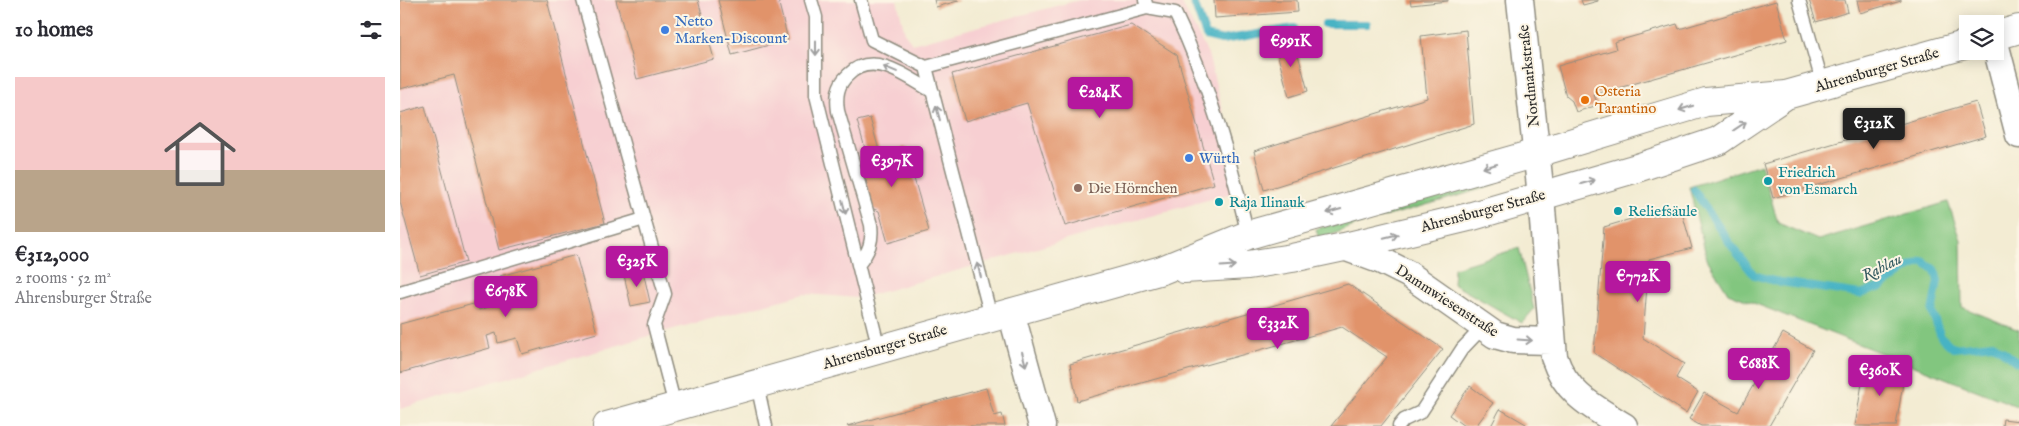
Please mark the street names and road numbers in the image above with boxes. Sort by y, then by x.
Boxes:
street label: Nordmarkstraße [1514,24,1544,128]
street label: Ahrensburger Straße [1812,43,1941,97]
street label: Ahrensburger Straße [1418,185,1548,237]
street label: Dammwiesenstraße [1392,261,1502,342]
street label: Ahrensburger Straße [820,320,949,374]

